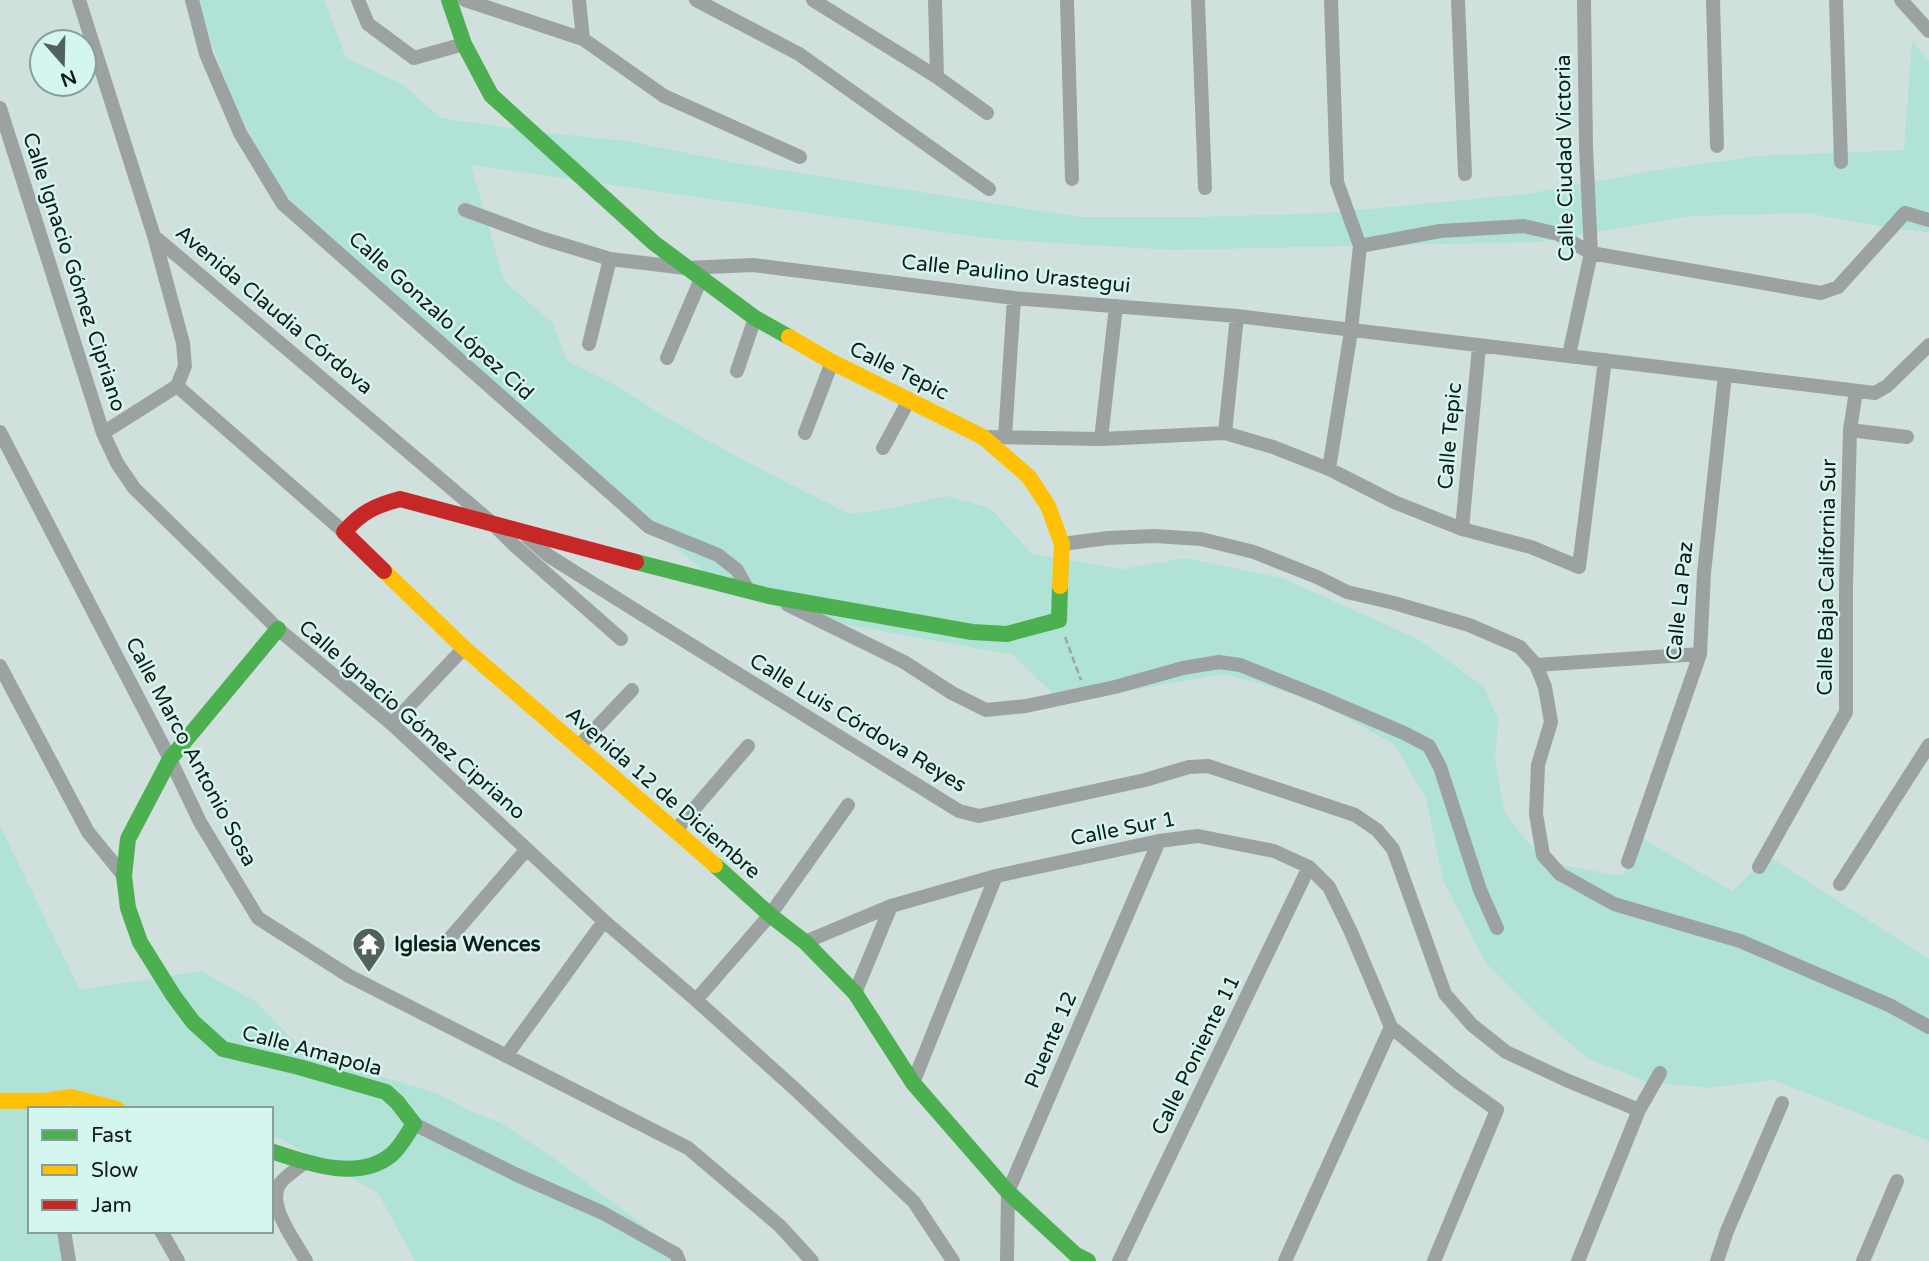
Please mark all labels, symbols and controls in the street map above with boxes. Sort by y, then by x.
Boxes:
north arrow [28,28,98,98]
street label: Calle Ciudad Victoria [1551,54,1579,262]
text: N [58,65,79,91]
street label: Calle Ignacio Gómez Cipriano [17,129,131,415]
street label: Avenida Claudia Córdova [170,220,378,400]
street label: Calle Gonzalo López Cid [343,226,539,406]
street label: Calle Paulino Urastegui [900,250,1132,298]
street label: Calle Tepic [845,336,953,406]
street label: Calle Tepic [1433,382,1467,490]
street label: Calle Baja California Sur [1812,458,1842,696]
street label: Calle La Paz [1661,540,1699,662]
street label: Calle Ignacio Gómez Cipriano [294,615,530,825]
street label: Calle Marco Antonio Sosa [120,633,262,871]
street label: Calle Luis Córdova Reyes [745,648,971,798]
street label: Avenida 12 de Diciembre [560,702,766,885]
street label: Calle Sur 1 [1068,807,1178,851]
temple icon: Iglesia Wences [350,925,388,974]
place label: Iglesia Wences [394,932,541,957]
street label: Calle Poniente 11 [1146,971,1246,1139]
street label: Puente 12 [1019,988,1083,1092]
street label: Calle Amapola [239,1020,385,1082]
legend [28,1107,273,1233]
text: Fast [91,1123,132,1148]
text: Slow [91,1158,139,1183]
text: Jam [91,1193,132,1218]

